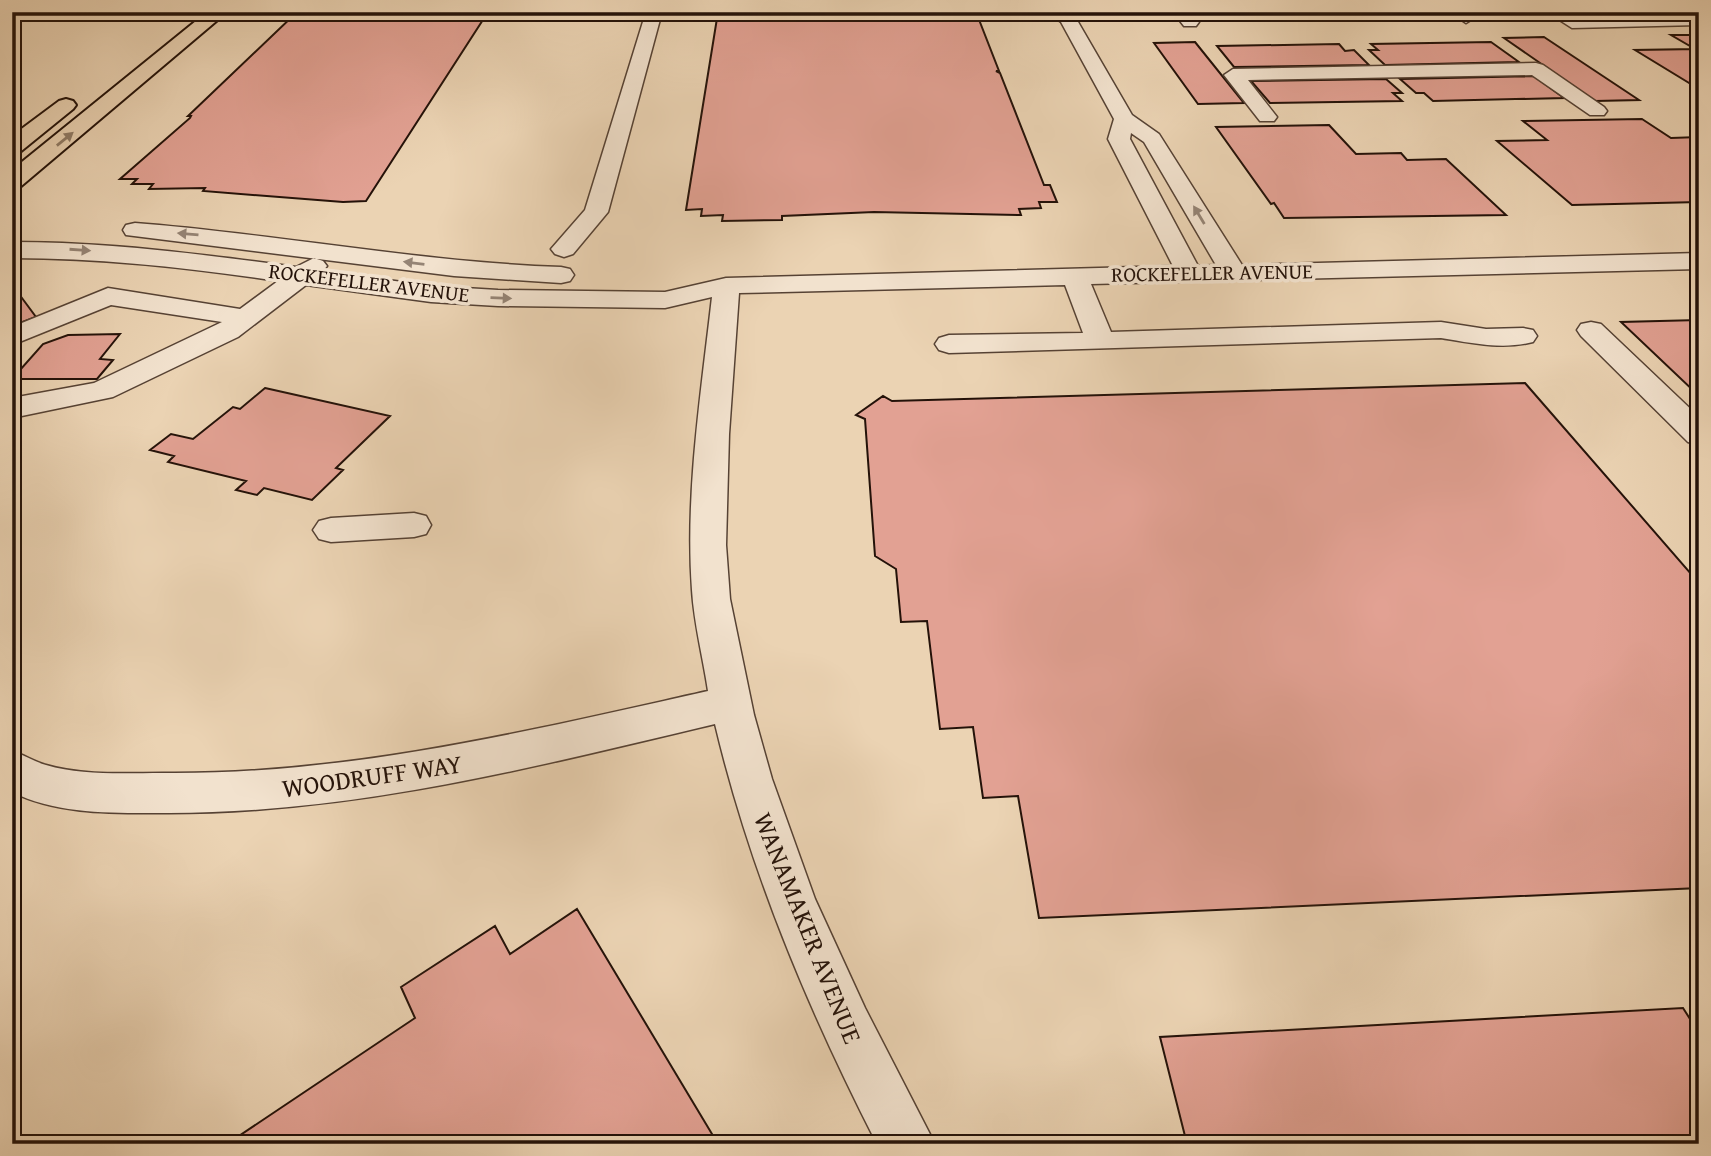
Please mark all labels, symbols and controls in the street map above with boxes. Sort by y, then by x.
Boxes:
one-way arrow [56,132,73,147]
one-way arrow [1192,205,1205,224]
one-way arrow [177,228,199,239]
one-way arrow [70,245,92,256]
street label: ROCKEFELLER AVENUE [267,255,471,310]
street label: ROCKEFELLER AVENUE [1111,255,1313,290]
one-way arrow [403,257,425,268]
one-way arrow [490,292,512,303]
street label: WOODRUFF WAY [279,744,465,807]
street label: WANAMAKER AVENUE [744,806,873,1049]

